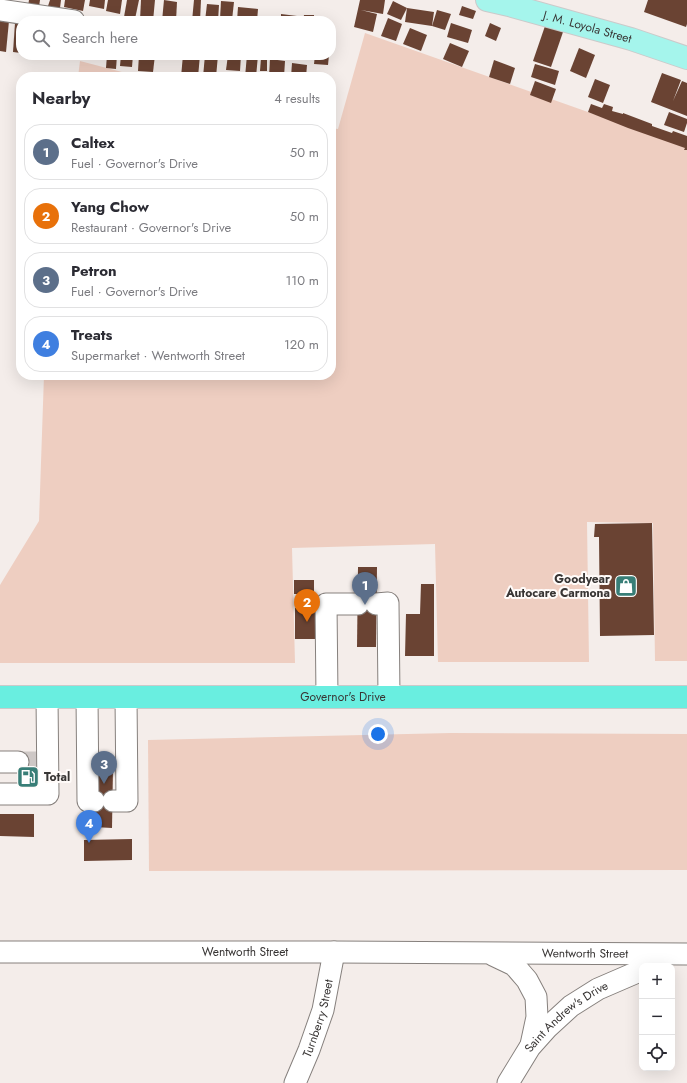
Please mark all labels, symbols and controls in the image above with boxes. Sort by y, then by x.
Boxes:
street label: J. M. Loyola Street [539,5,634,48]
search box [16,16,336,60]
icon: search [30,27,52,49]
text: Search here [62,27,138,49]
text: Nearby [32,86,90,110]
text: 4 results [274,89,320,108]
text: Caltex [71,132,115,154]
text: 1 [43,143,49,162]
text: 50 m [290,143,319,162]
text: Fuel · Governor's Drive [71,154,198,173]
text: Yang Chow [71,196,149,218]
text: 2 [42,207,50,226]
text: 50 m [290,207,319,226]
text: Restaurant · Governor's Drive [71,218,231,237]
text: Petron [71,260,117,282]
text: 3 [42,271,50,290]
text: 110 m [285,271,319,290]
text: Fuel · Governor's Drive [71,282,198,301]
text: Treats [71,324,112,346]
text: 4 [41,335,51,354]
text: 120 m [284,335,319,354]
text: Supermarket · Wentworth Street [71,346,245,365]
place label: Goodyear Autocare Carmona [505,570,610,602]
pin: 1 [352,572,378,605]
shop icon: Goodyear Autocare Carmona [613,573,639,599]
pin: 2 [294,589,320,622]
street label: Governor's Drive [300,688,386,706]
your location [368,724,388,744]
pin: 3 [91,751,117,784]
fuel station icon: Total [15,764,41,790]
place label: Total [44,768,70,786]
pin: 4 [76,810,102,843]
street label: Wentworth Street [202,943,288,961]
street label: Wentworth Street [542,944,628,963]
map controls [639,963,675,1071]
button: + [639,963,675,999]
street label: Saint Andrew's Drive [520,977,611,1056]
street label: Turnberry Street [298,978,338,1060]
button: − [639,999,675,1035]
button: locate [639,1035,675,1071]

